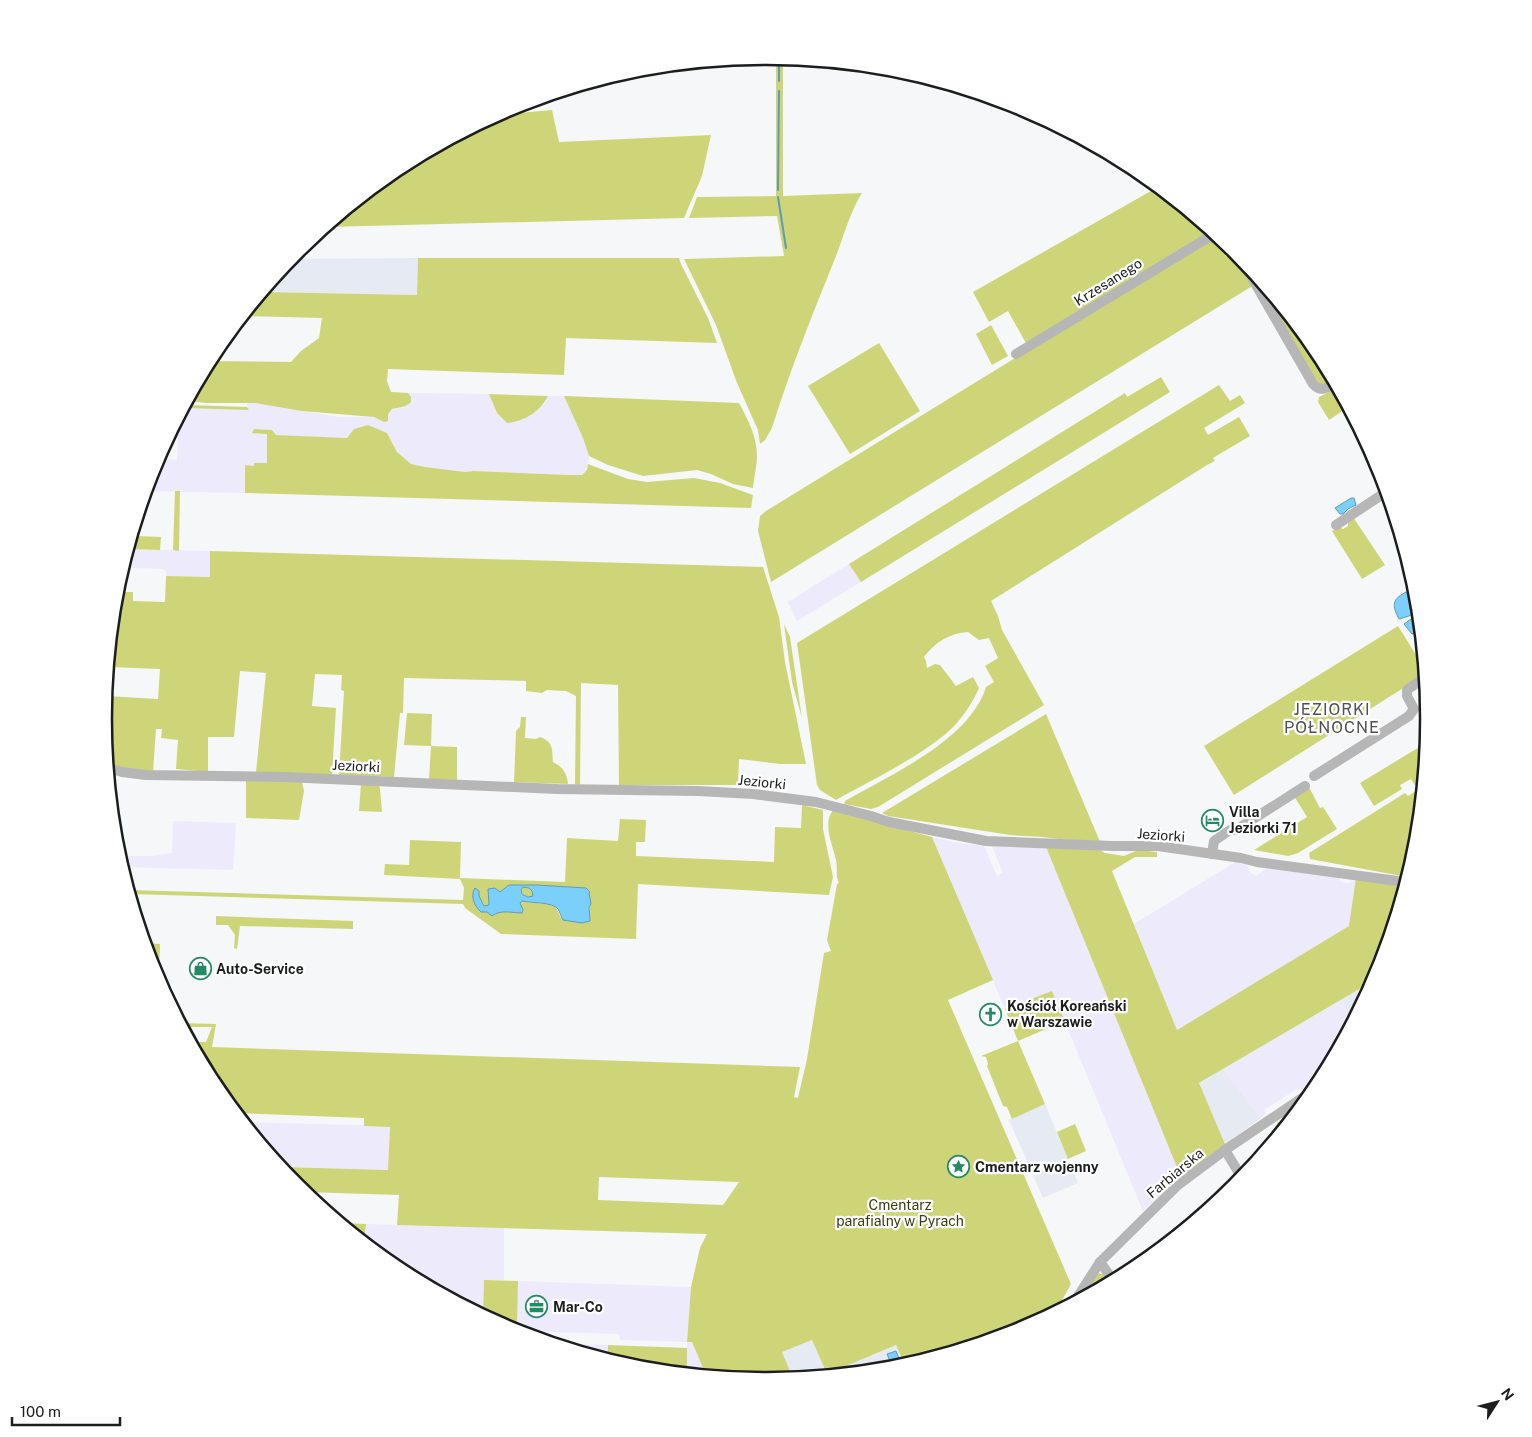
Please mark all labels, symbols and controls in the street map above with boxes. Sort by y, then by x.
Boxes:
street label: Krzesanego [1071,255,1145,309]
district label: JEZIORKI PÓŁNOCNE [1284,700,1380,737]
street label: Jeziorki [332,757,380,775]
street label: Jeziorki [737,772,787,792]
place label: Villa Jeziorki 71 [1229,804,1297,836]
hotel icon: Villa Jeziorki 71 [1201,808,1225,832]
street label: Jeziorki [1136,825,1186,845]
shop icon: Auto-Service [188,957,212,981]
place label: Auto-Service [216,961,304,977]
place label: Kościół Koreański w Warszawie [1007,998,1127,1030]
church icon: Kościół Koreański w Warszawie [979,1002,1003,1026]
street label: Farbiarska [1143,1145,1207,1201]
place icon: Cmentarz wojenny [947,1155,971,1179]
place label: Cmentarz wojenny [975,1159,1099,1175]
park label: Cmentarz parafialny w Pyrach [836,1197,964,1229]
office icon: Mar-Co [525,1295,549,1319]
place label: Mar-Co [553,1299,603,1315]
north arrow [1472,1377,1522,1427]
text: N [1498,1385,1517,1403]
scale bar [12,1394,120,1426]
text: 100 m [20,1403,61,1420]

